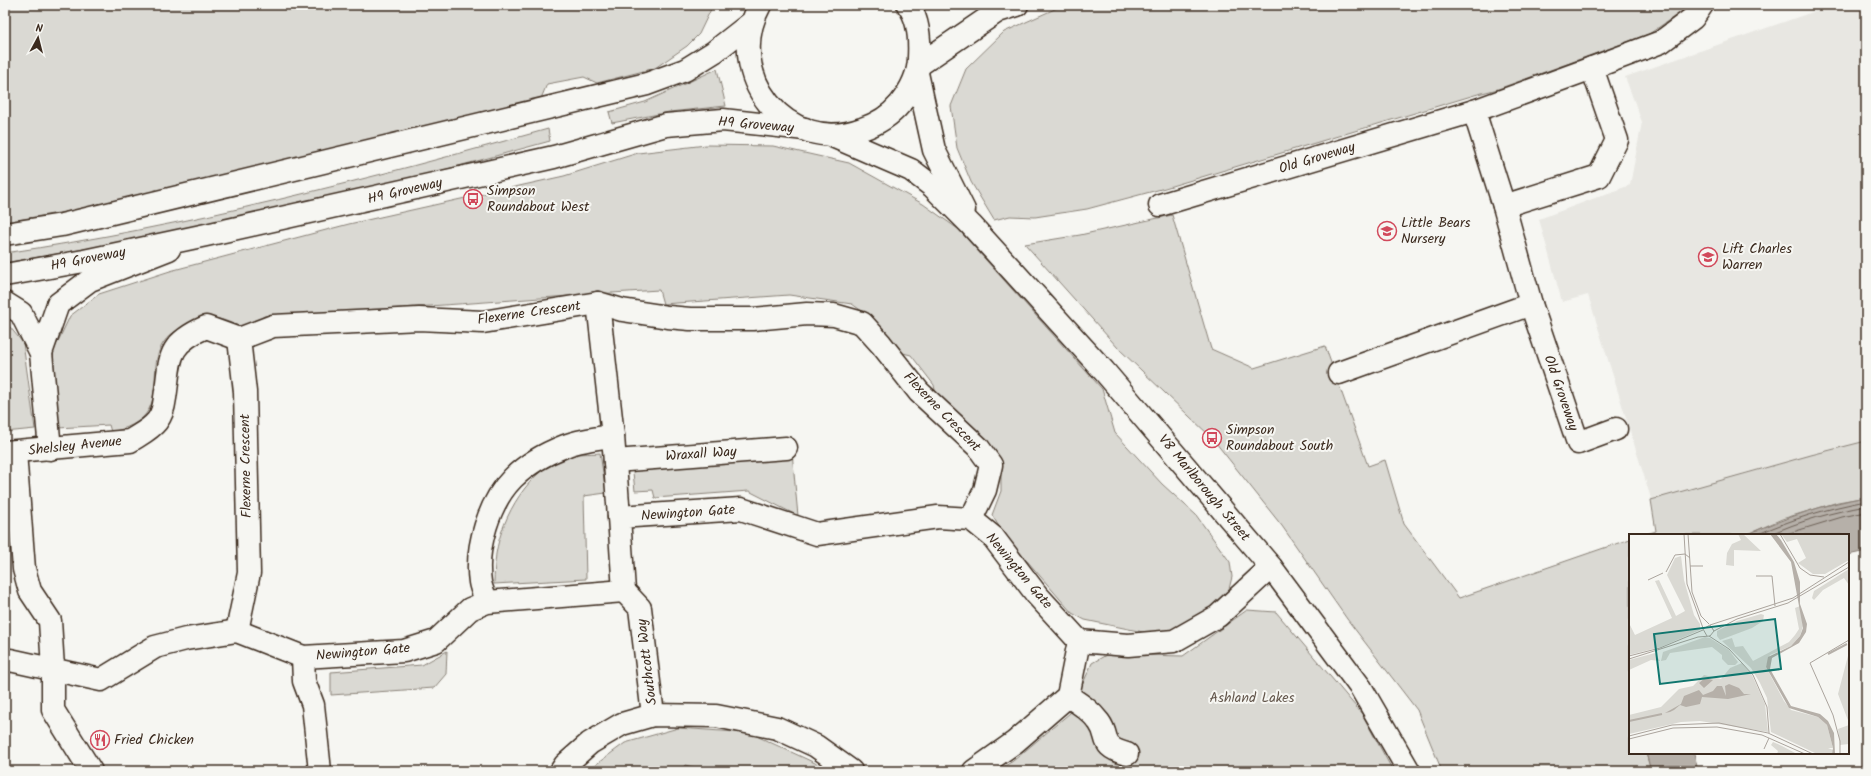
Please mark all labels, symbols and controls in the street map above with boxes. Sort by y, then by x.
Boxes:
north arrow [18,18,58,58]
text: N [35,20,44,38]
street label: H9 Groveway [717,111,795,139]
street label: Old Groveway [1276,136,1358,180]
street label: H9 Groveway [365,172,445,210]
place label: Simpson Roundabout West [487,180,590,218]
bus stop icon: Simpson Roundabout West [462,188,484,210]
place label: Little Bears Nursery [1401,212,1471,250]
school or university icon: Little Bears Nursery [1376,220,1398,242]
place label: Lift Charles Warren [1722,238,1792,276]
street label: H9 Groveway [49,241,128,277]
school or university icon: Lift Charles Warren [1697,246,1719,268]
street label: Flexerne Crescent [476,295,583,331]
street label: Old Groveway [1538,352,1584,434]
street label: Flexerne Crescent [898,367,986,457]
street label: Flexerne Crescent [234,413,258,518]
place label: Simpson Roundabout South [1226,419,1333,457]
bus stop icon: Simpson Roundabout South [1201,427,1223,449]
street label: Shelsley Avenue [27,430,123,462]
street label: V8 Marlborough Street [1153,430,1256,547]
street label: Wraxall Way [665,441,738,467]
street label: Newington Gate [640,499,737,527]
street label: Newington Gate [980,528,1058,615]
inset map [1629,534,1849,754]
street label: Southcott Way [631,617,663,706]
street label: Newington Gate [315,637,412,667]
park label: Ashland Lakes [1209,687,1295,709]
restaurant icon: Fried Chicken [89,729,111,751]
place label: Fried Chicken [114,729,194,751]

